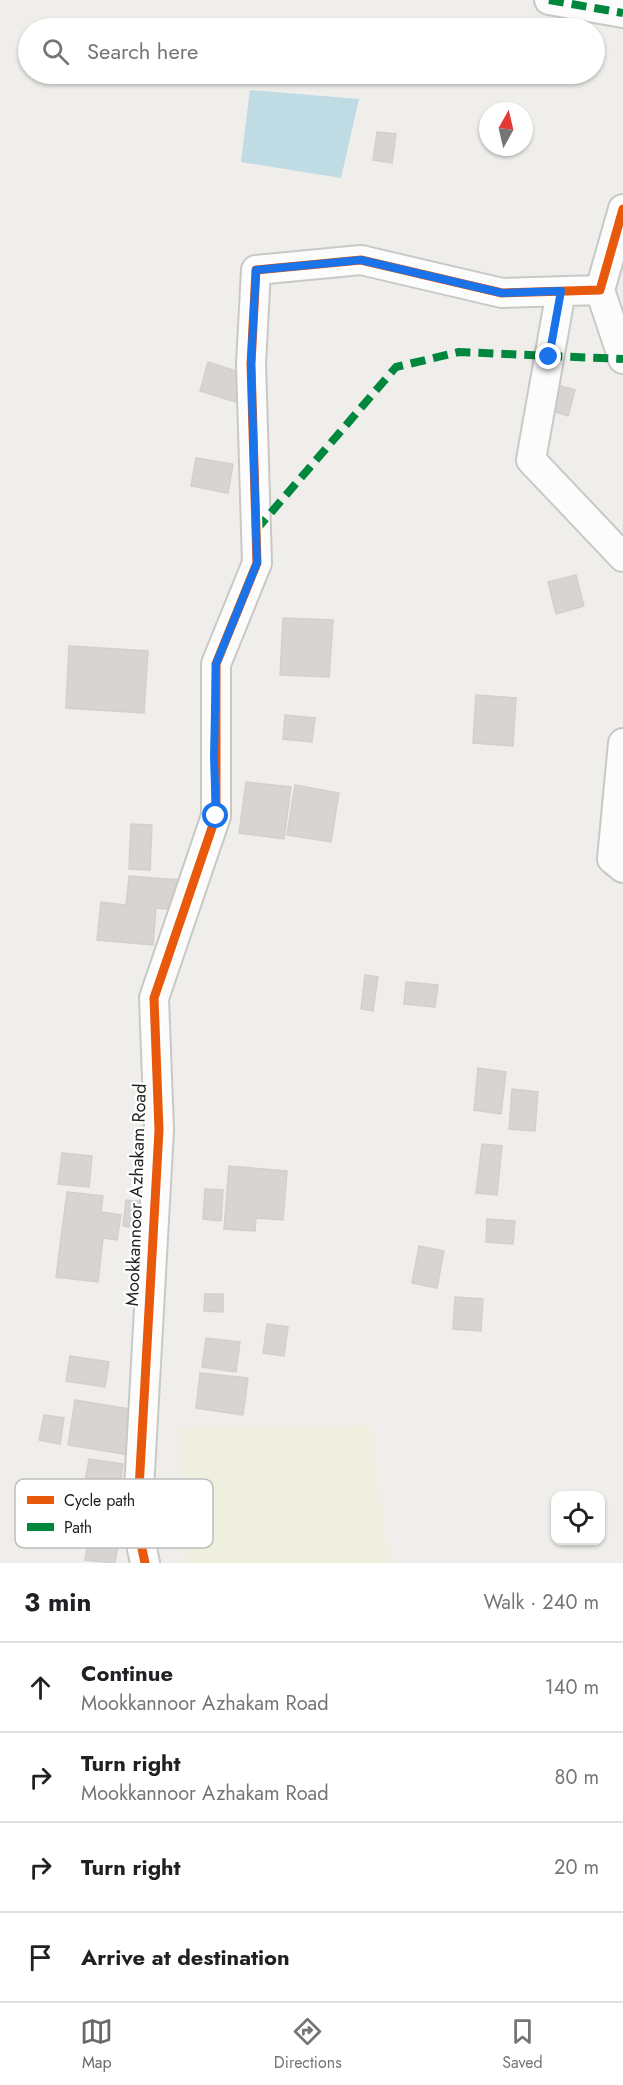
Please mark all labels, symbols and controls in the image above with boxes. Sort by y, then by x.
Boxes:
search box [18,18,605,84]
icon: search [39,35,72,68]
text: Search here [87,35,198,67]
north arrow [479,102,533,156]
route end [535,343,561,369]
route start [202,802,228,828]
street label: Mookkannoor Azhakam Road [119,1083,153,1307]
legend [15,1479,213,1548]
text: Cycle path [64,1489,135,1512]
map controls [551,1491,605,1545]
button: locate [551,1491,605,1545]
text: Path [64,1516,92,1539]
text: 3 min [24,1583,91,1621]
text: Walk · 240 m [484,1588,599,1617]
text: Continue [81,1657,173,1689]
icon: ahead [24,1671,57,1704]
text: 140 m [545,1673,599,1702]
text: Mookkannoor Azhakam Road [81,1689,329,1718]
text: Turn right [81,1747,181,1779]
icon: right [24,1761,57,1794]
text: 80 m [554,1763,599,1792]
text: Mookkannoor Azhakam Road [81,1779,329,1808]
icon: right [24,1851,57,1884]
text: Turn right [81,1851,181,1883]
text: 20 m [554,1853,599,1882]
icon: arrive [24,1941,57,1974]
text: Arrive at destination [81,1941,290,1973]
tab: Map [80,2015,113,2074]
tab: Directions [274,2015,342,2074]
tab: Saved [502,2015,543,2074]

